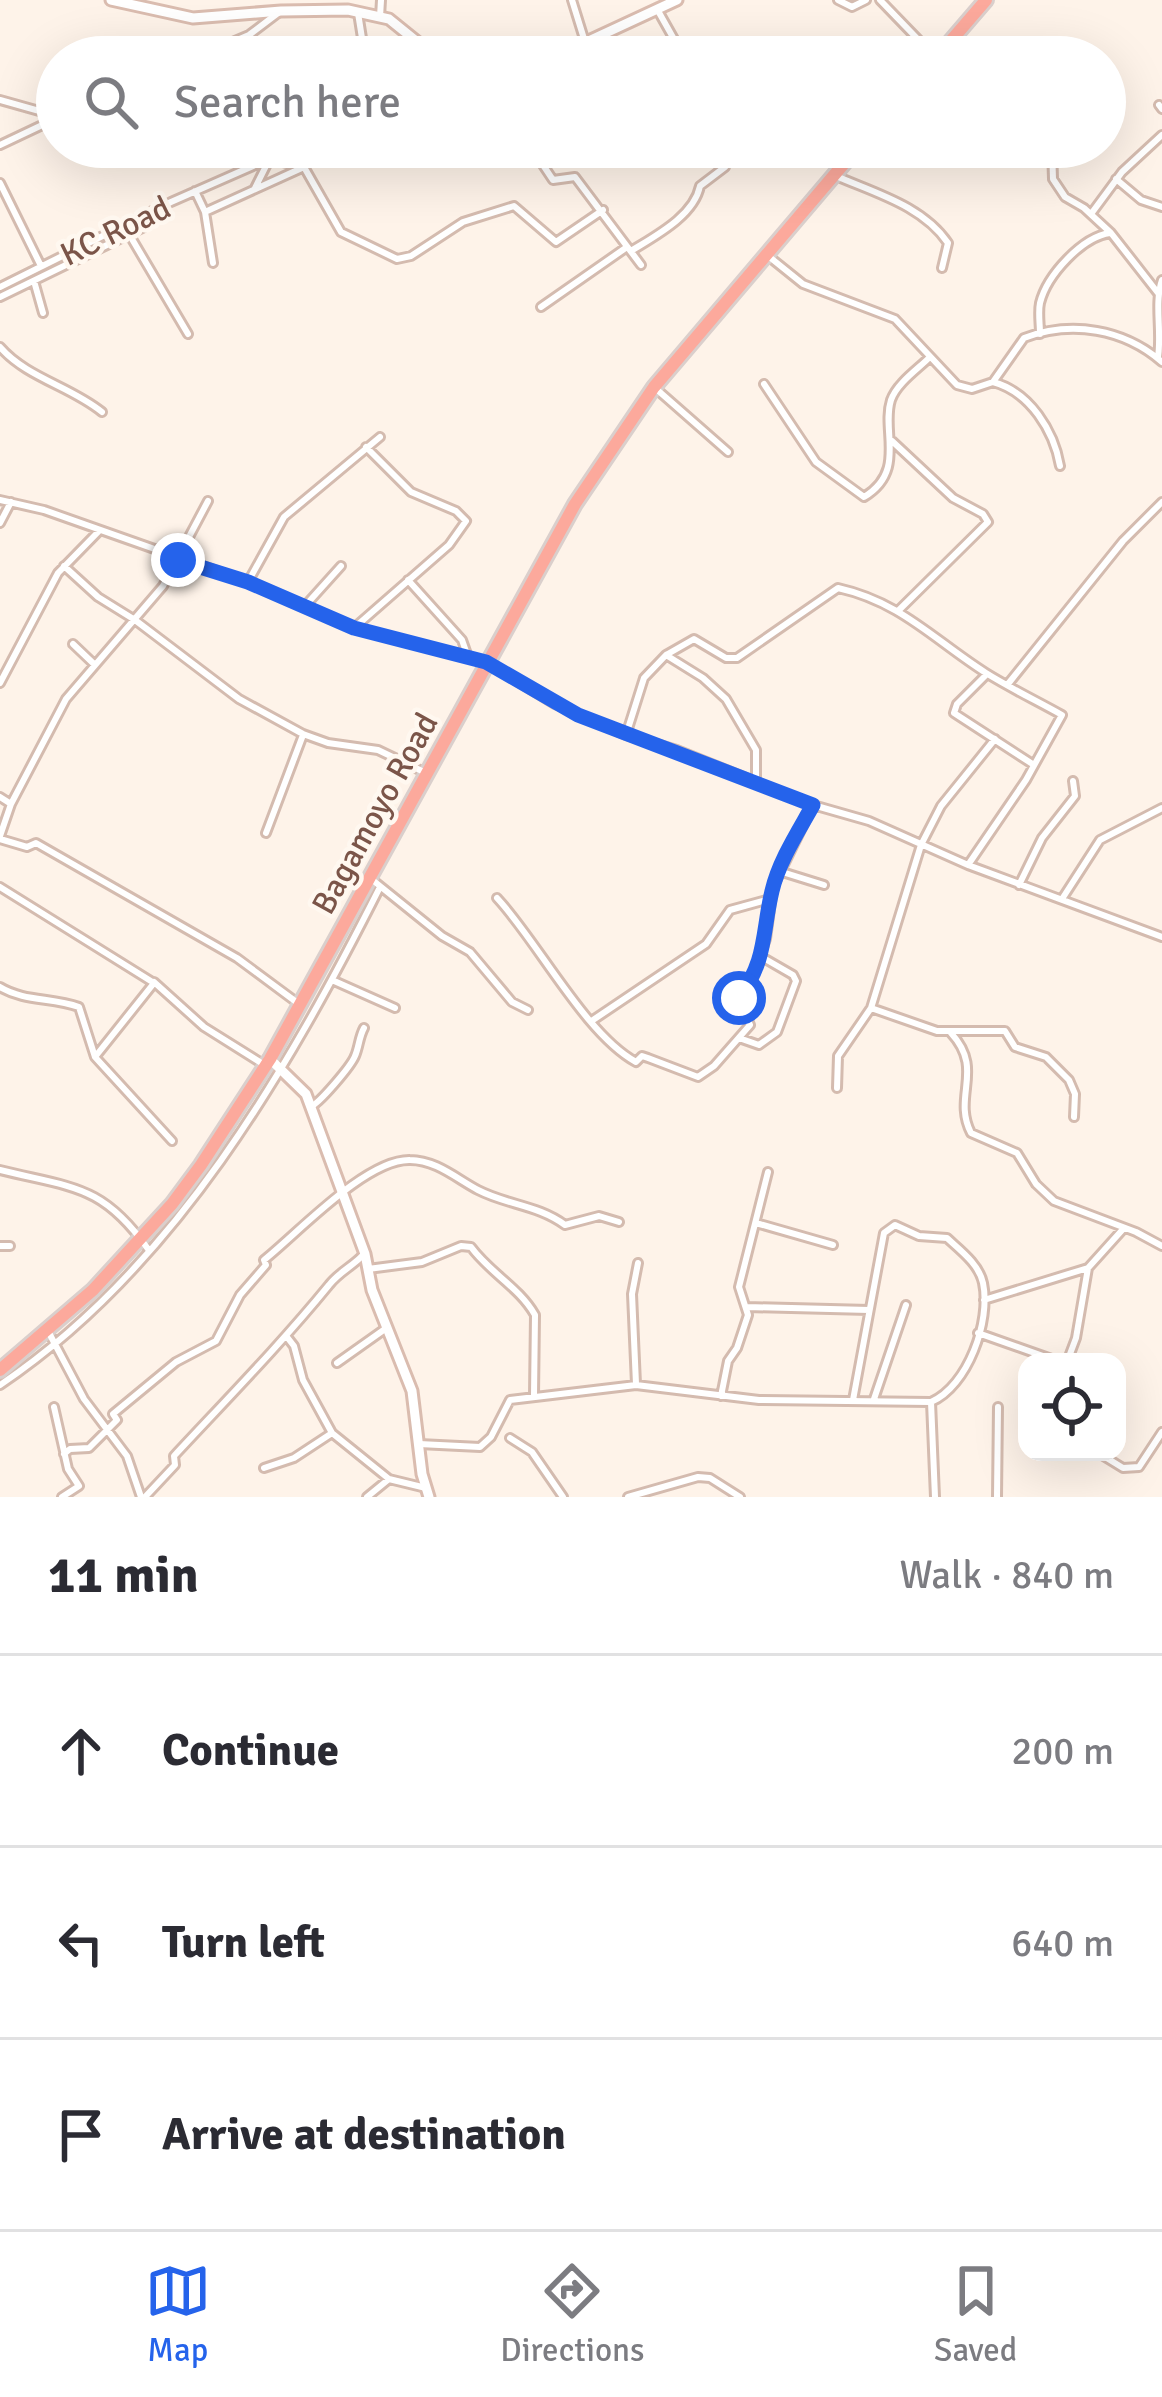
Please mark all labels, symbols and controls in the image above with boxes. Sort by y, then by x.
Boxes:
search box [36,36,1126,168]
icon: search [78,69,144,135]
text: Search here [174,75,401,130]
street label: KC Road [54,187,177,275]
route end [151,533,205,587]
street label: Bagamoyo Road [303,706,447,922]
route start [712,971,766,1025]
map controls [1018,1353,1126,1461]
button: locate [1018,1353,1126,1461]
text: 11 min [48,1544,199,1607]
text: Walk · 840 m [900,1551,1114,1599]
icon: ahead [48,1718,114,1784]
text: Continue [162,1723,339,1778]
text: 200 m [1011,1727,1114,1775]
icon: left [48,1910,114,1976]
text: Turn left [162,1915,325,1970]
text: 640 m [1011,1919,1114,1967]
icon: arrive [48,2102,114,2168]
text: Arrive at destination [162,2107,566,2162]
tab: Map [145,2258,211,2371]
tab: Directions [500,2258,645,2371]
tab: Saved [934,2258,1017,2371]

